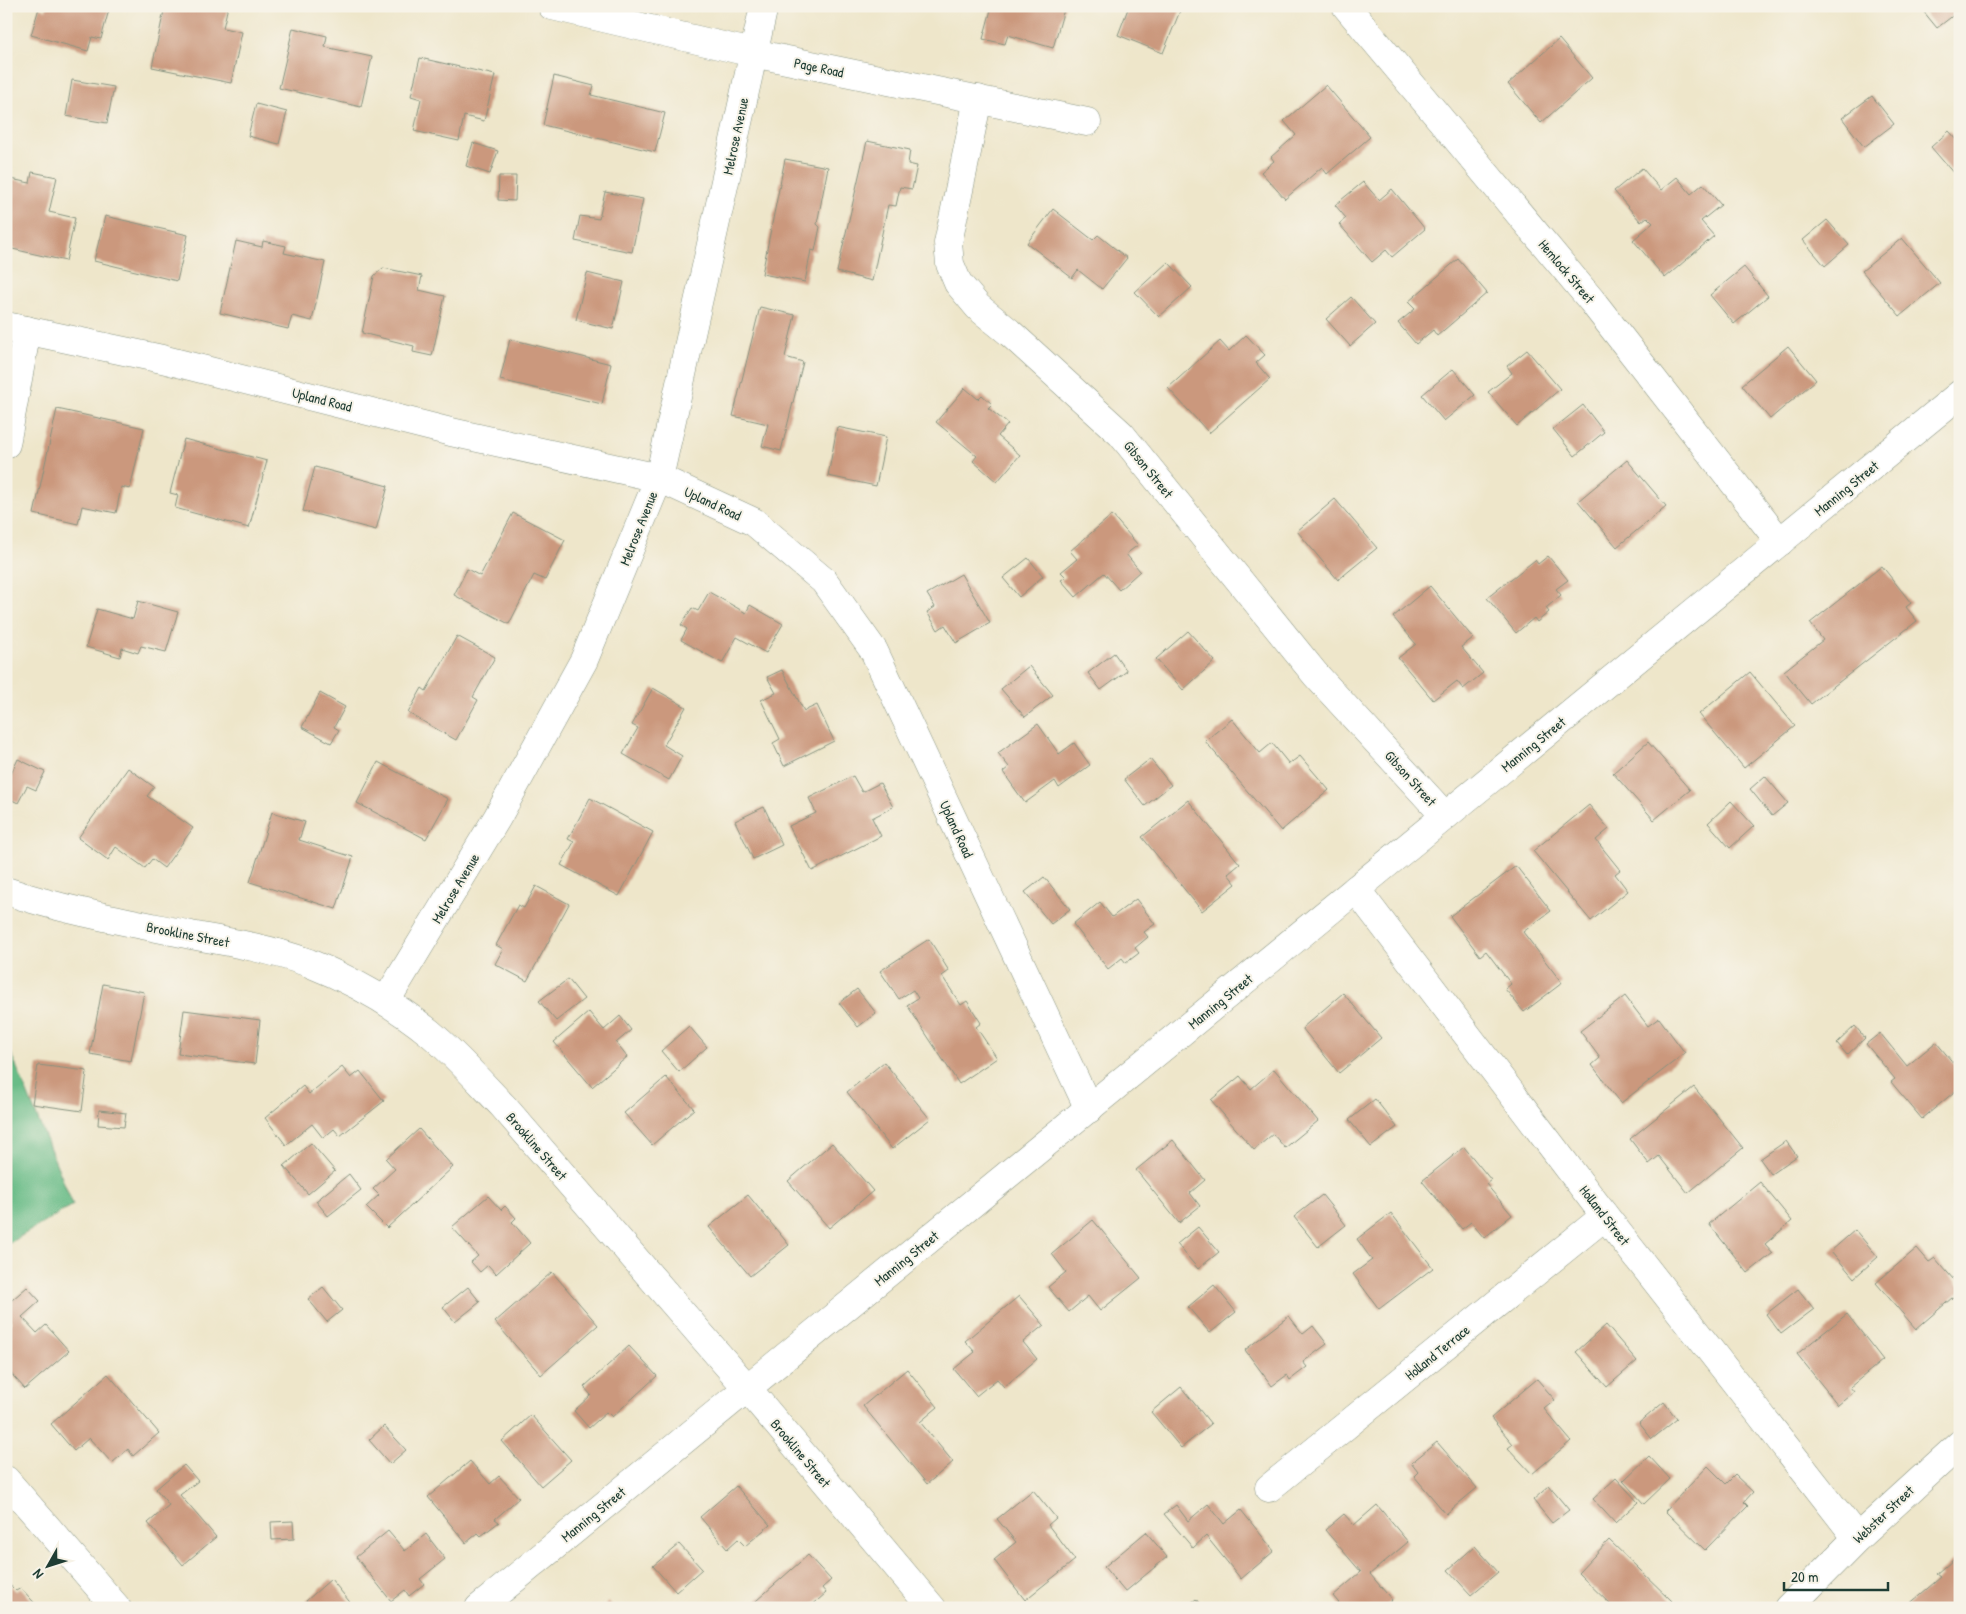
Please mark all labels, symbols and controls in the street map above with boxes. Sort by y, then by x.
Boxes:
street label: Page Road [792,52,846,83]
street label: Melrose Avenue [718,95,753,176]
street label: Hemlock Street [1535,235,1599,307]
street label: Upland Road [290,382,354,417]
street label: Gibson Street [1120,436,1178,502]
street label: Manning Street [1810,456,1883,521]
street label: Upland Road [681,482,745,526]
street label: Melrose Avenue [615,488,662,568]
street label: Manning Street [1497,712,1570,777]
street label: Gibson Street [1381,746,1441,810]
street label: Upland Road [935,797,979,862]
street label: Melrose Avenue [427,849,484,926]
street label: Brookline Street [145,917,231,951]
street label: Manning Street [1184,969,1257,1034]
street label: Brookline Street [502,1108,572,1184]
street label: Holland Street [1576,1181,1635,1249]
street label: Manning Street [870,1226,943,1291]
street label: Holland Terrace [1401,1320,1474,1384]
street label: Brookline Street [767,1415,835,1491]
street label: Webster Street [1848,1481,1918,1547]
street label: Manning Street [557,1482,630,1547]
north arrow [22,1542,72,1592]
scale bar [1784,1559,1887,1591]
text: N [27,1565,47,1583]
text: 20 m [1791,1566,1818,1587]

